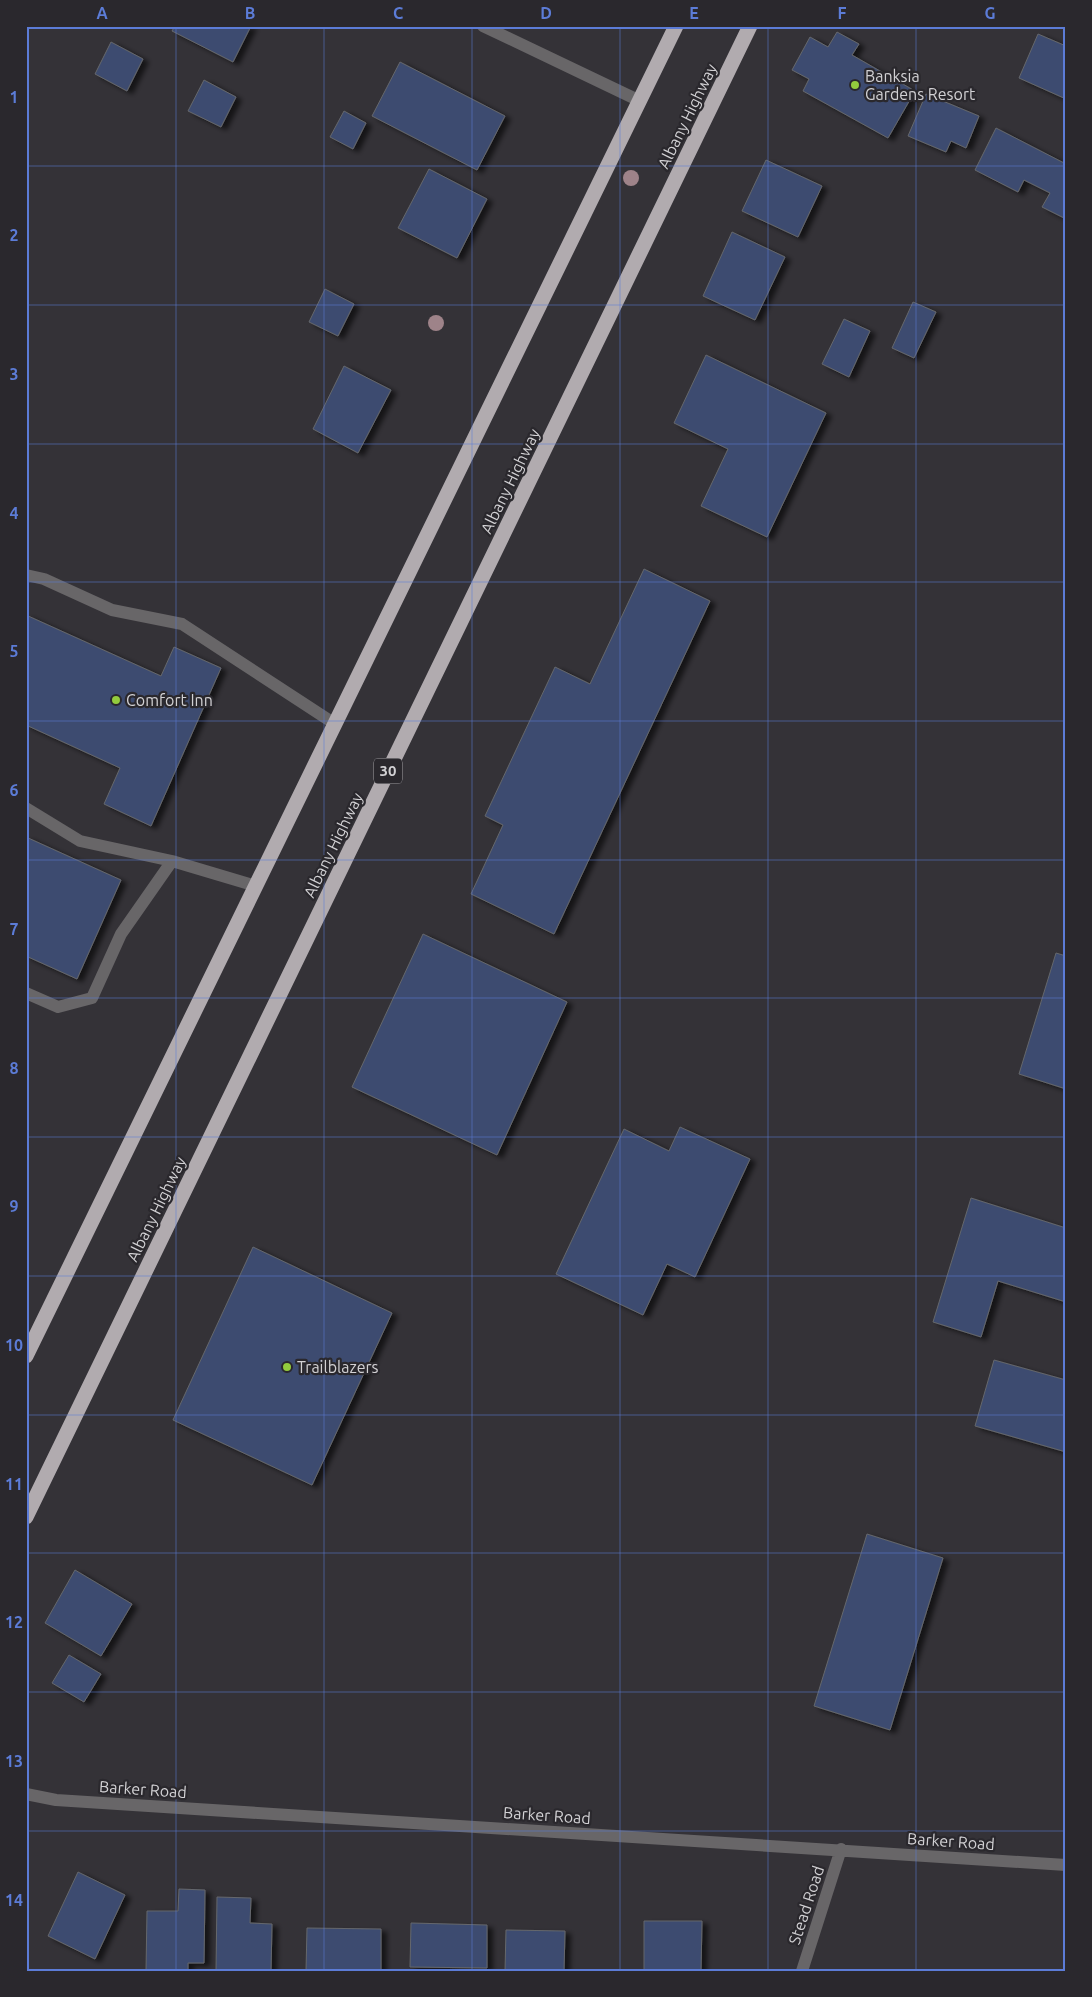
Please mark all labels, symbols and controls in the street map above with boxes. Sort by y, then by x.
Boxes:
text: A [96,4,108,22]
text: B [245,4,255,22]
text: C [393,4,403,22]
text: D [540,4,552,22]
text: E [689,4,699,22]
text: F [838,4,847,22]
text: G [984,4,996,22]
street label: Albany Highway [654,60,720,171]
place label: Banksia Gardens Resort [865,67,976,103]
marker: Banksia Gardens Resort [849,79,861,91]
text: 1 [9,88,19,106]
text: 2 [9,226,19,244]
text: 3 [9,365,19,383]
street label: Albany Highway [477,425,543,536]
text: 4 [9,504,19,522]
text: 5 [9,642,19,660]
place label: Comfort Inn [126,691,213,709]
marker: Comfort Inn [110,694,122,706]
road number: 30 [374,758,402,784]
text: 6 [9,781,19,799]
street label: Albany Highway [300,789,366,900]
text: 7 [9,920,19,938]
text: 8 [9,1059,19,1077]
street label: Albany Highway [123,1153,189,1264]
text: 9 [9,1197,19,1215]
text: 10 [5,1336,23,1354]
place label: Trailblazers [297,1358,379,1376]
marker: Trailblazers [281,1361,293,1373]
text: 11 [5,1475,23,1493]
text: 12 [5,1613,23,1631]
text: 13 [5,1752,23,1770]
street label: Barker Road [99,1777,187,1801]
street label: Barker Road [503,1803,591,1827]
street label: Barker Road [907,1829,995,1853]
street label: Stead Road [785,1863,827,1947]
text: 14 [5,1891,23,1909]

